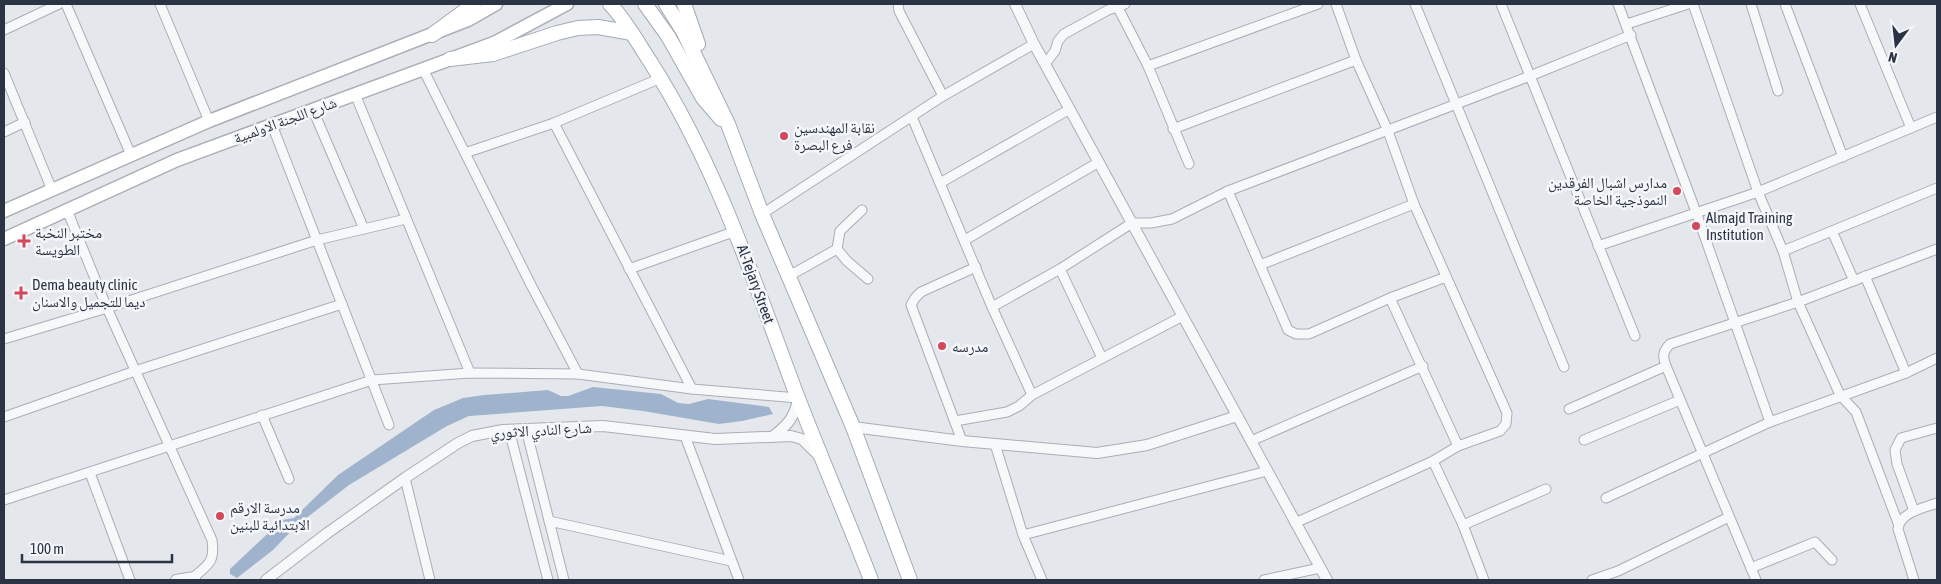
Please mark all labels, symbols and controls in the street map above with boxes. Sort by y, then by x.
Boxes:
north arrow [1871,20,1921,70]
text: N [1887,49,1899,66]
street label: شارع اللجنة الاولمبية [231,93,340,148]
place label: نقابة المهندسين فرع البصرة [794,119,875,155]
marker: نقابة المهندسين فرع البصرة [778,130,790,142]
place label: مدارس اشبال الفرقدين النموذجية الخاصة [1548,174,1667,209]
marker: مدارس اشبال الفرقدين النموذجية الخاصة [1671,185,1683,197]
place label: Almajd Training Institution [1706,209,1793,243]
marker: Almajd Training Institution [1690,220,1702,232]
place label: مختبر النخبة الطويسة [35,224,102,259]
marker: مختبر النخبة الطويسة [17,234,31,248]
street label: Al-Tejary Street [734,242,778,326]
place label: Dema beauty clinic ديما للتجميل والاسنان [32,276,145,312]
marker: Dema beauty clinic ديما للتجميل والاسنان [14,286,28,300]
place label: مدرسه [952,338,989,356]
marker: مدرسه [936,340,948,352]
street label: شارع النادي الاثوري [490,419,592,445]
place label: مدرسة الارقم الابتدائية للبنين [230,499,310,535]
marker: مدرسة الارقم الابتدائية للبنين [214,510,226,522]
scale bar [22,532,172,564]
text: 100 m [30,540,64,557]

